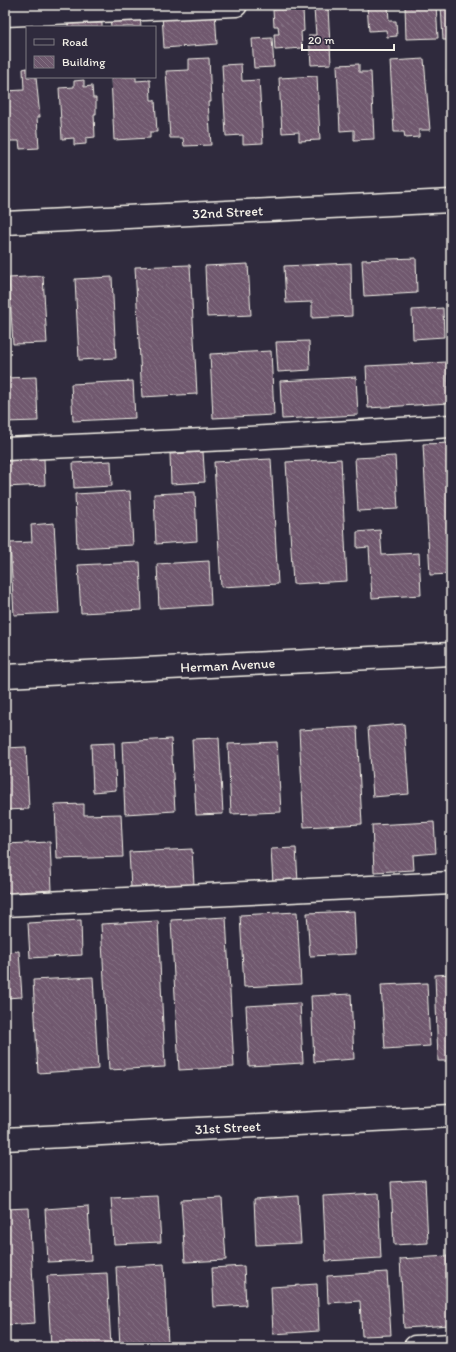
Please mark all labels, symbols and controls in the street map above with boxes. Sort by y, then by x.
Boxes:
legend [26,26,156,78]
scale bar [302,26,394,52]
text: 20 m [308,33,335,47]
text: Road [62,35,88,49]
text: Building [62,55,106,69]
street label: 32nd Street [192,202,264,223]
street label: Herman Avenue [180,655,276,676]
street label: 31st Street [194,1118,261,1138]

